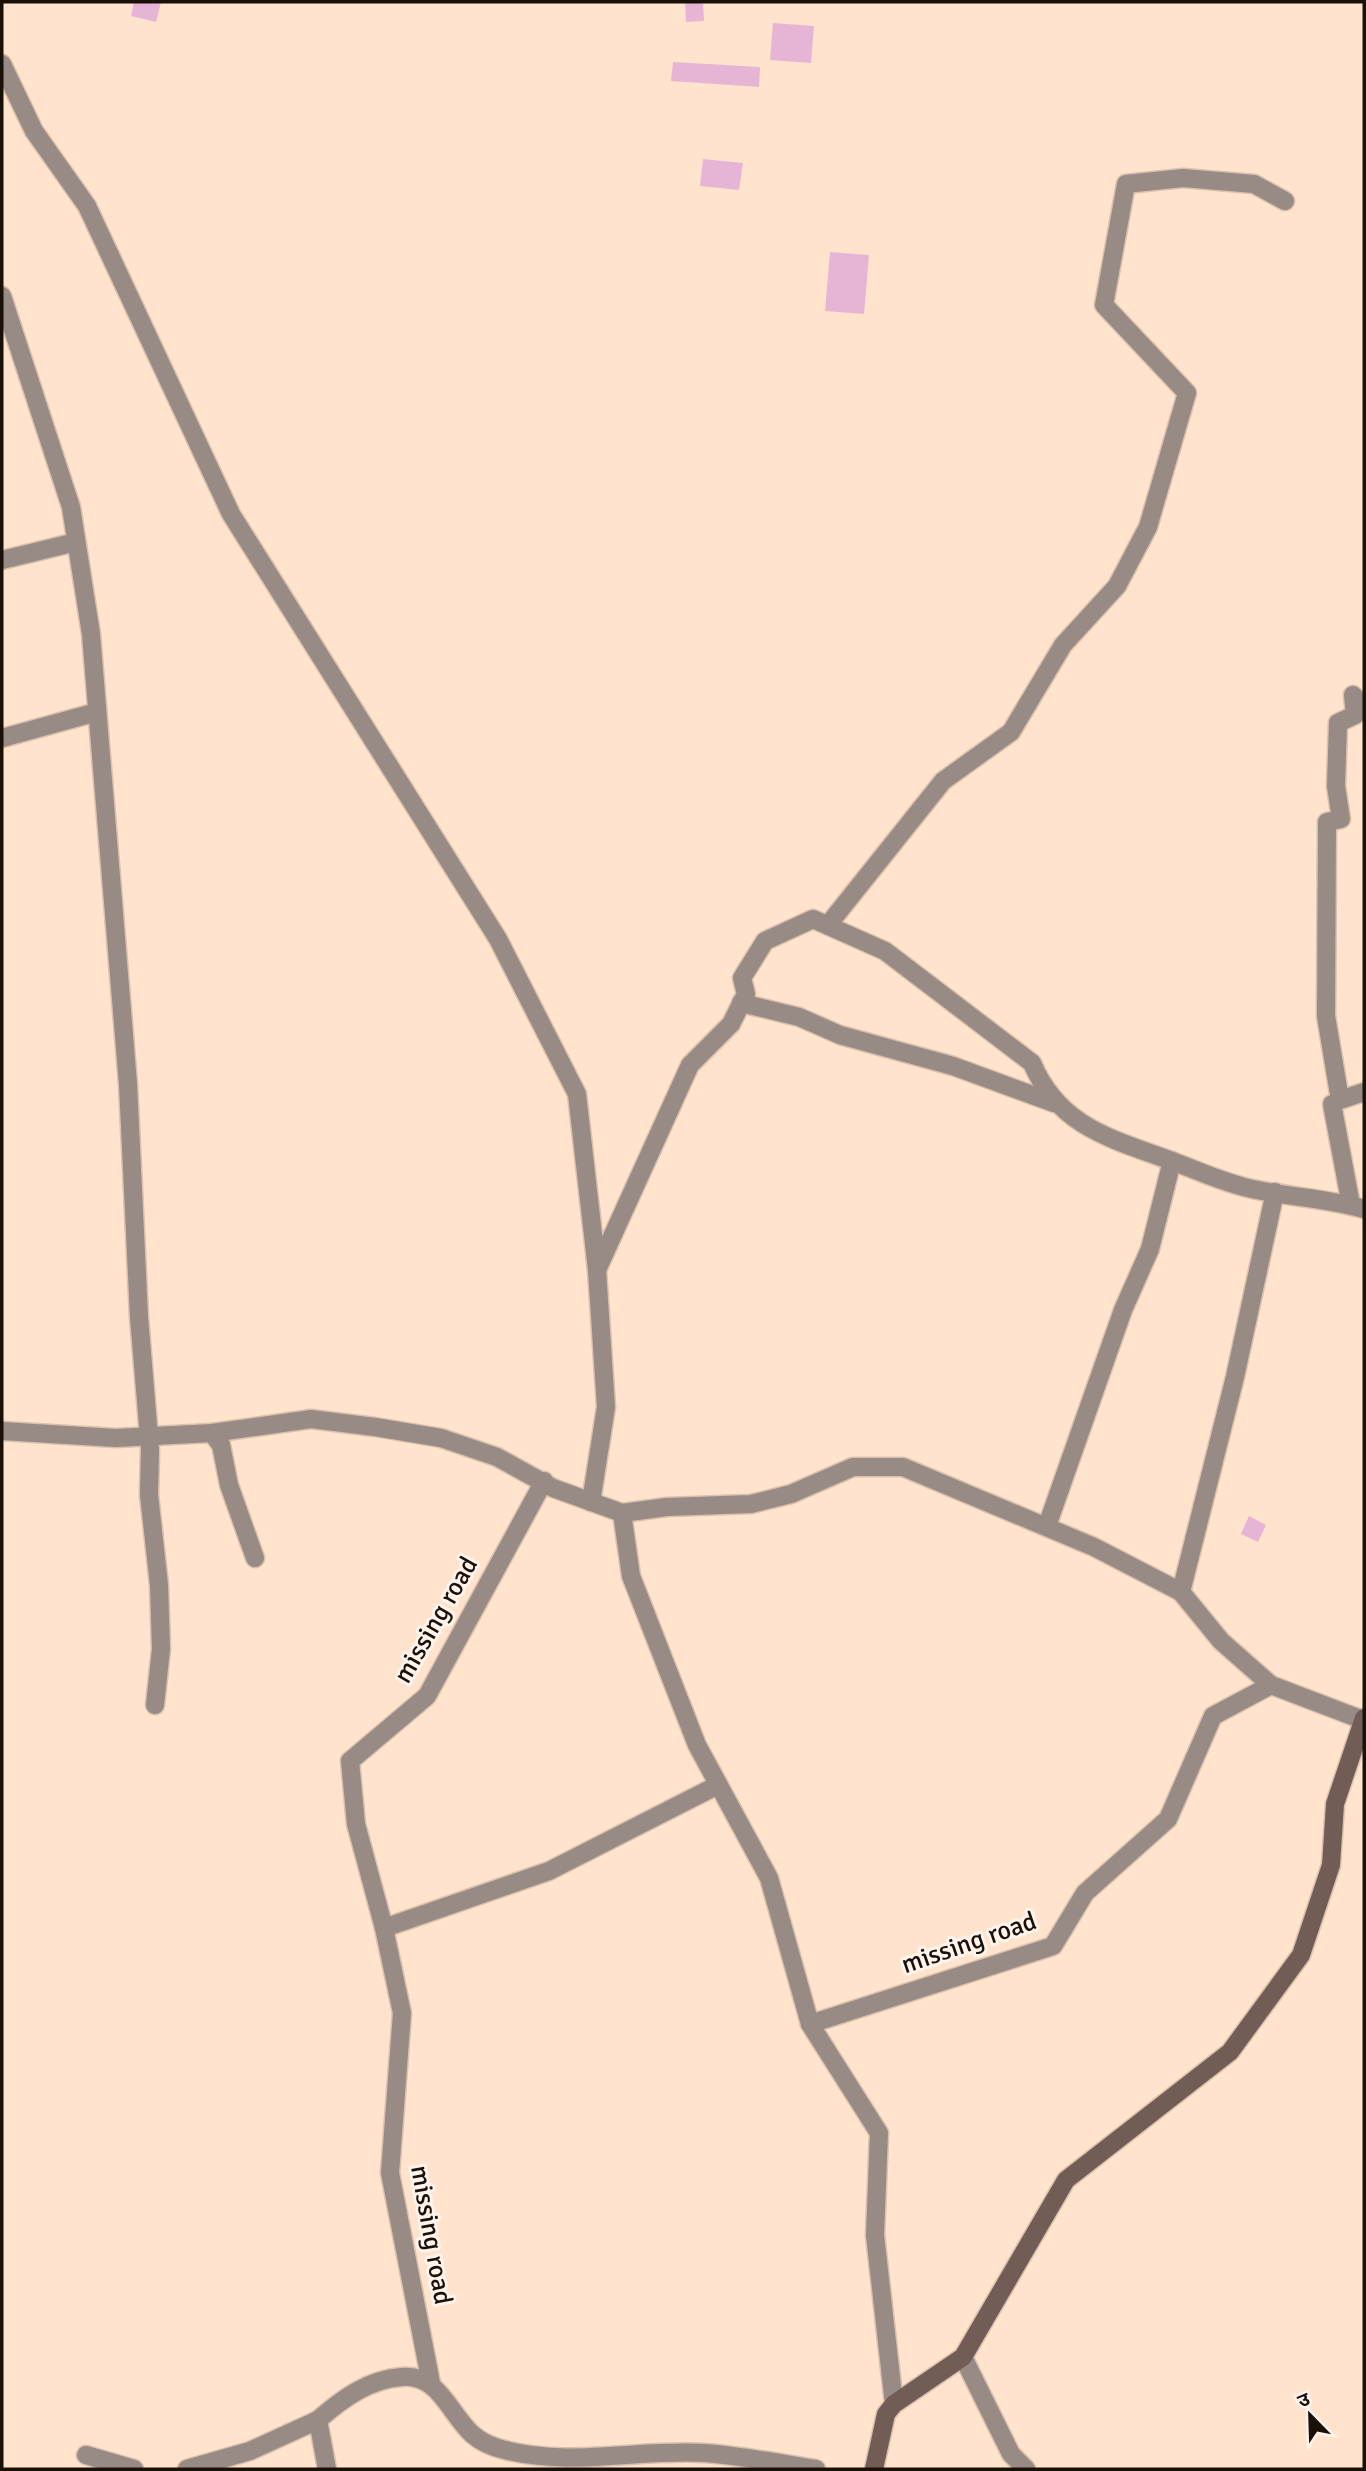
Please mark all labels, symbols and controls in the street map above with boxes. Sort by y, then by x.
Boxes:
street label: missing road [387,1551,485,1689]
street label: missing road [897,1905,1041,1981]
street label: missing road [403,2163,459,2307]
north arrow [1275,2380,1345,2450]
text: उ [1294,2387,1314,2413]

